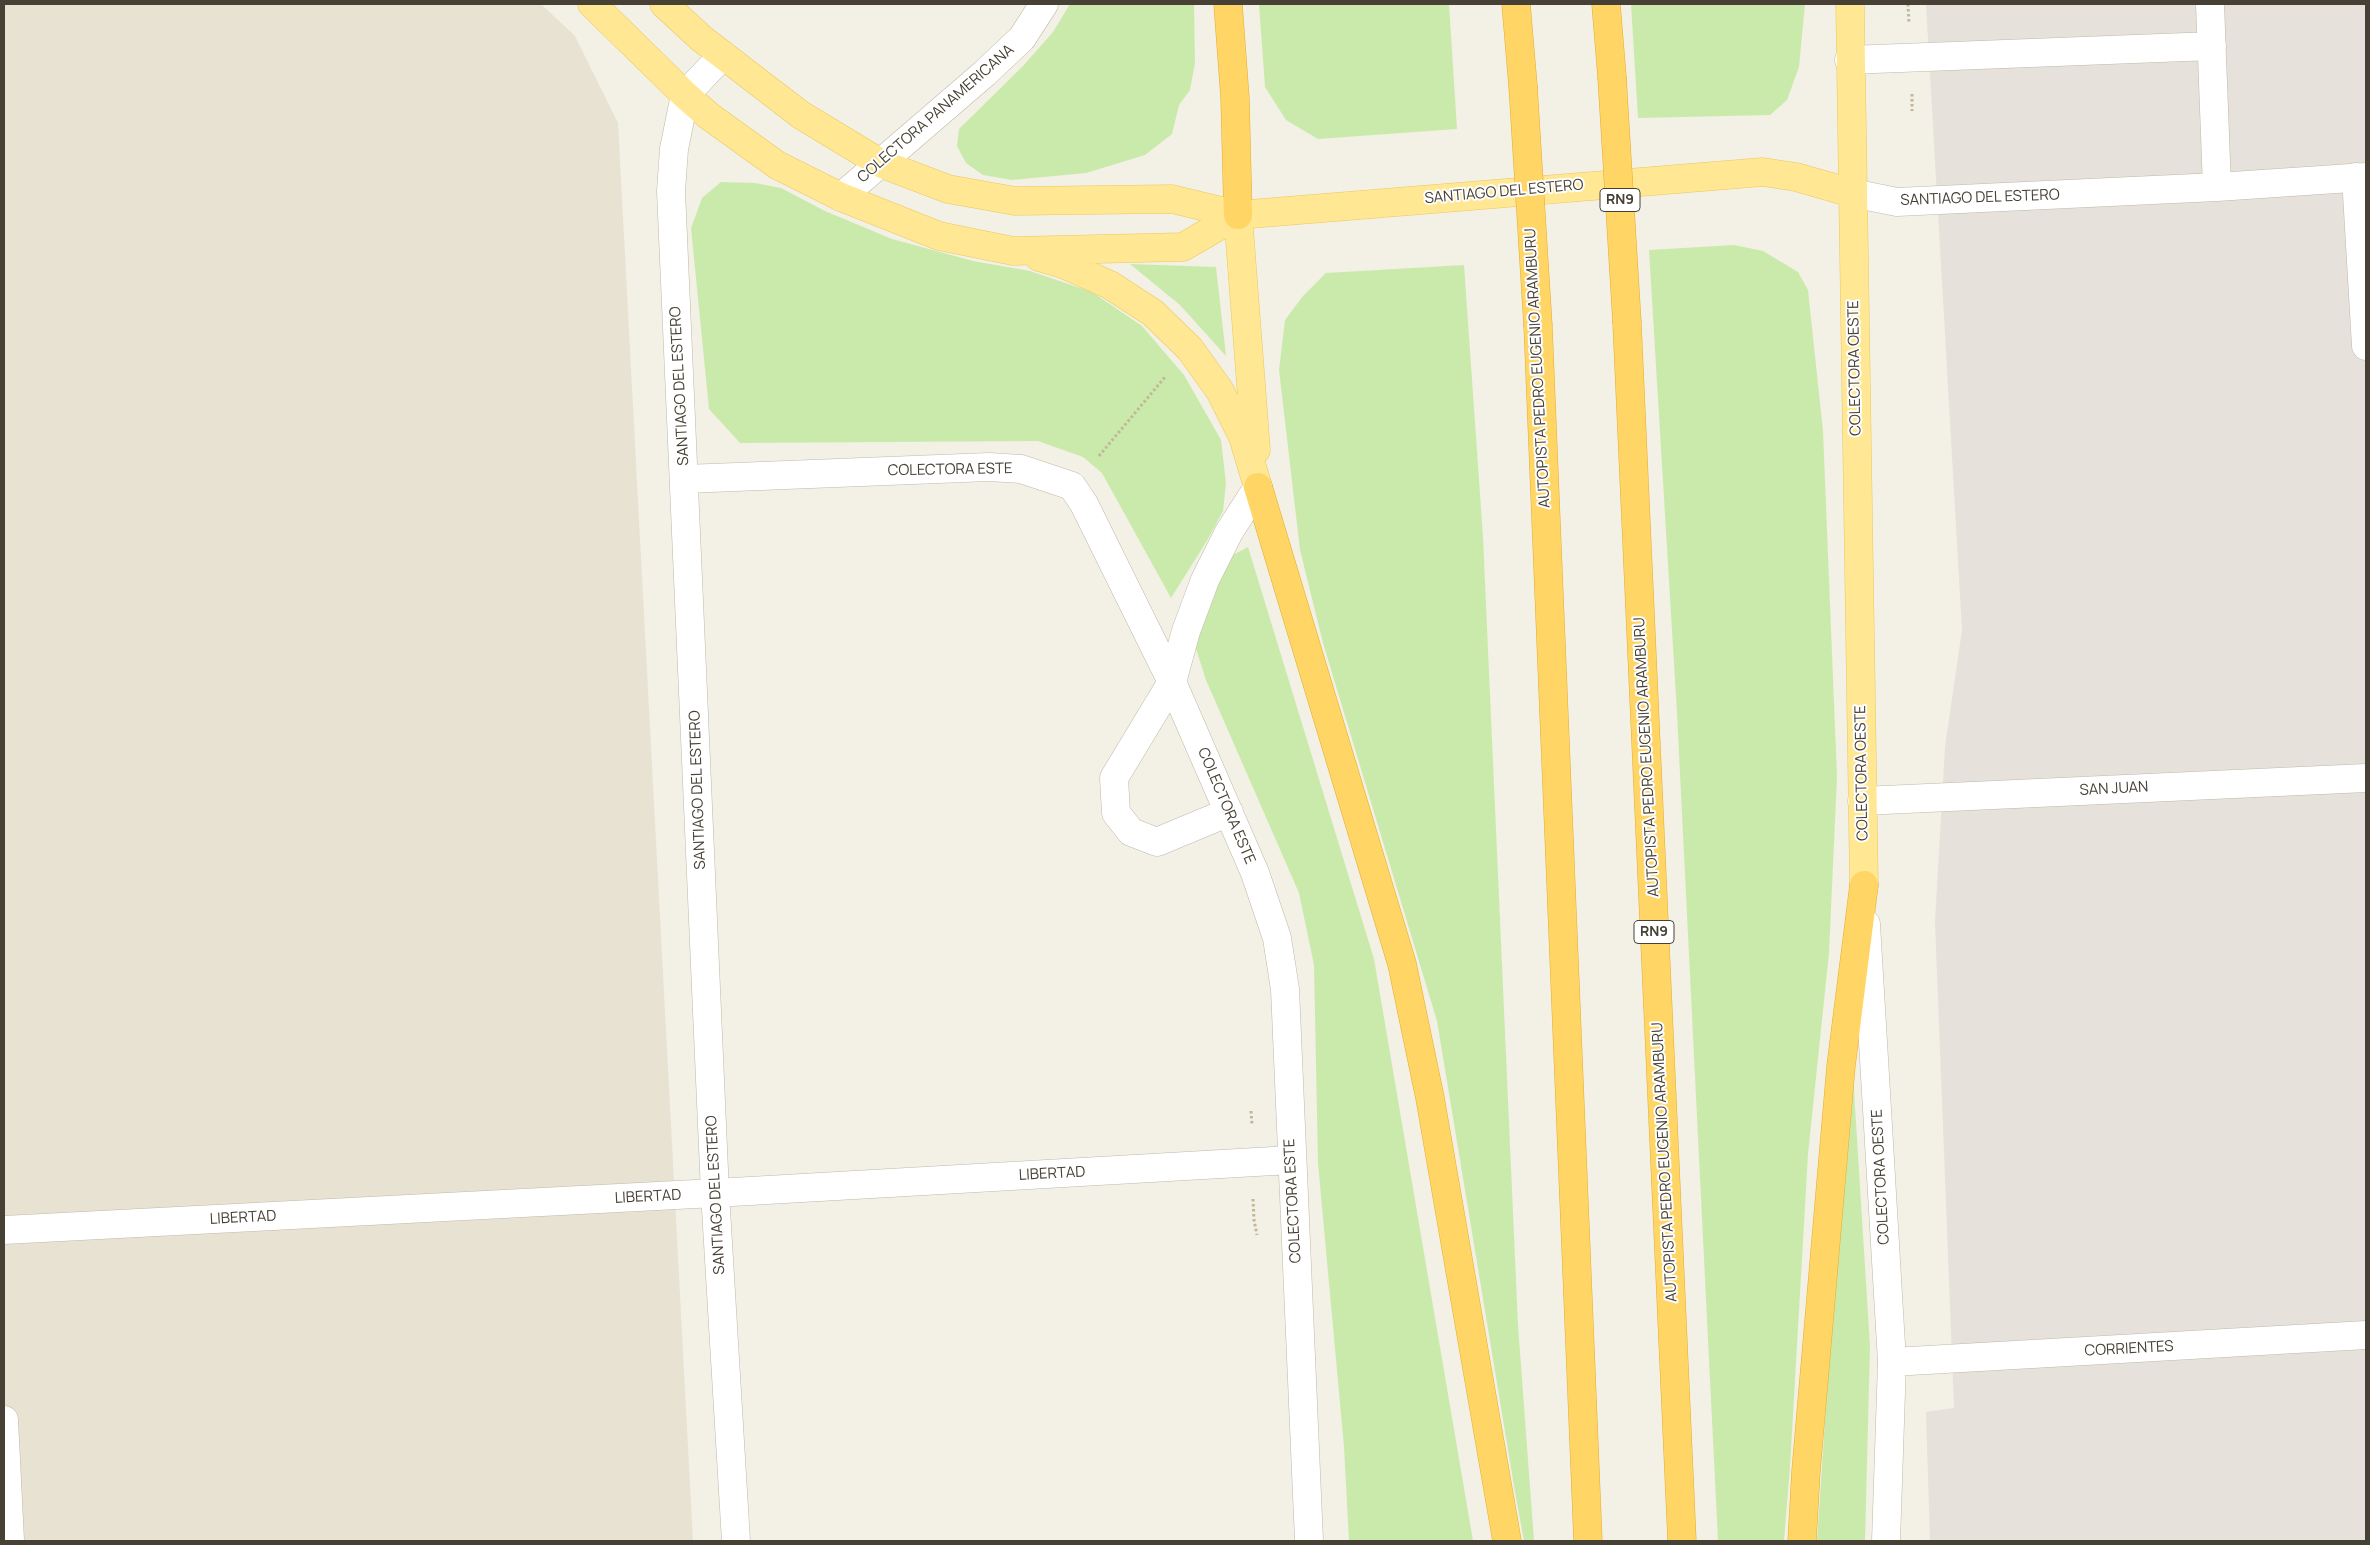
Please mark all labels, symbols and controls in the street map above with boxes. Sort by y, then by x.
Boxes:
street label: COLECTORA PANAMERICANA [854,41,1018,187]
street label: SANTIAGO DEL ESTERO [1424,176,1584,208]
street label: SANTIAGO DEL ESTERO [1900,186,2060,210]
road number: RN9 [1600,188,1640,212]
street label: AUTOPISTA PEDRO EUGENIO ARAMBURU [1522,228,1554,508]
street label: COLECTORA OESTE [1845,300,1865,436]
street label: SANTIAGO DEL ESTERO [667,306,693,466]
street label: COLECTORA ESTE [887,460,1013,480]
street label: AUTOPISTA PEDRO EUGENIO ARAMBURU [1631,617,1663,897]
street label: COLECTORA OESTE [1852,705,1872,841]
street label: SANTIAGO DEL ESTERO [686,710,710,870]
street label: COLECTORA ESTE [1193,745,1259,867]
street label: SAN JUAN [2079,778,2149,800]
road number: RN9 [1634,920,1674,944]
street label: AUTOPISTA PEDRO EUGENIO ARAMBURU [1649,1022,1681,1302]
street label: COLECTORA OESTE [1868,1109,1894,1245]
street label: SANTIAGO DEL ESTERO [703,1115,729,1275]
street label: COLECTORA ESTE [1281,1138,1305,1264]
street label: LIBERTAD [1018,1163,1086,1185]
street label: LIBERTAD [614,1186,682,1208]
street label: LIBERTAD [209,1207,277,1229]
street label: CORRIENTES [2084,1338,2174,1360]

